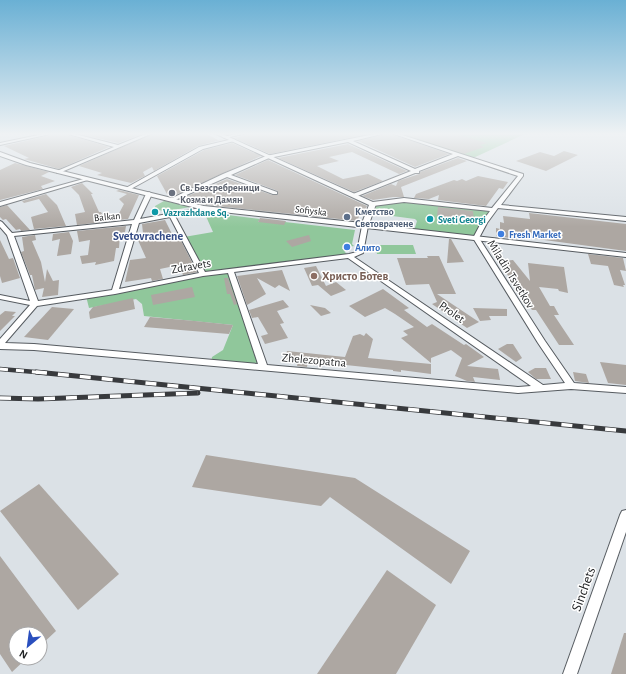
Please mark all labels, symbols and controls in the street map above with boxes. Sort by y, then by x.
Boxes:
place label: Св. Безсребреници Козма и Дамян [180,183,260,205]
marker: Св. Безсребреници Козма и Дамян [167,188,177,198]
street label: Sofiyska [295,204,328,218]
marker: Vazrazhdane Sq. [150,207,160,217]
place label: Кметство Световрачене [355,207,414,229]
place label: Vazrazhdane Sq. [163,208,229,218]
street label: Balkan [93,211,121,223]
marker: Кметство Световрачене [342,212,352,222]
marker: Sveti Georgi [425,214,435,224]
place label: Sveti Georgi [438,215,486,225]
marker: Fresh Market [496,229,506,239]
district label: Svetovrachene [113,230,183,242]
place label: Fresh Market [509,230,562,240]
street label: Miladin Tsvetkov [485,238,537,310]
marker: Алито [342,242,352,252]
place label: Алито [355,243,380,253]
street label: Zdravets [170,257,212,275]
place label: Христо Ботев [322,270,389,282]
marker: Христо Ботев [309,271,319,281]
street label: Prolet [437,299,467,325]
street label: Zhelezopatna [281,351,347,369]
street label: Sinchets [569,565,598,613]
north arrow [8,626,48,666]
text: N [17,648,29,661]

